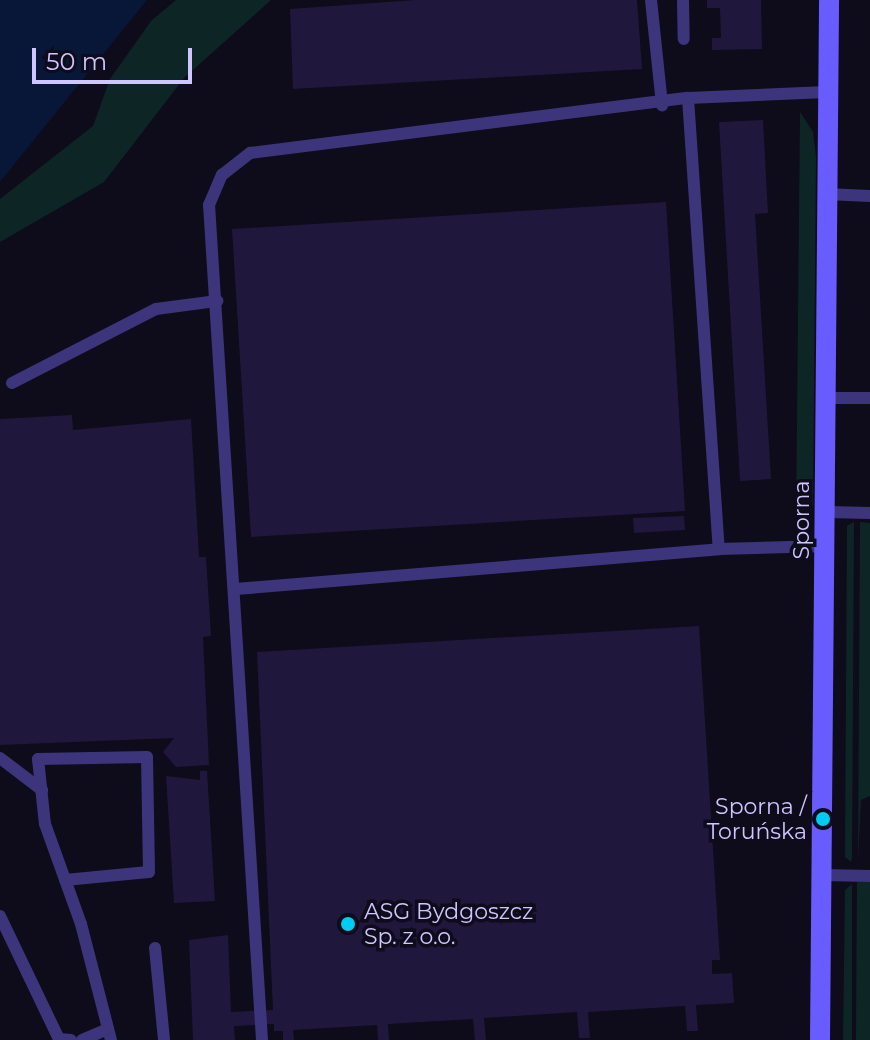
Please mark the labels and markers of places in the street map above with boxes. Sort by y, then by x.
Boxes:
place label: Sporna / Toruńska [707,793,807,844]
marker: Sporna / Toruńska [814,810,832,828]
place label: ASG Bydgoszcz Sp. z o.o. [364,898,533,950]
marker: ASG Bydgoszcz Sp. z o.o. [339,915,357,933]

